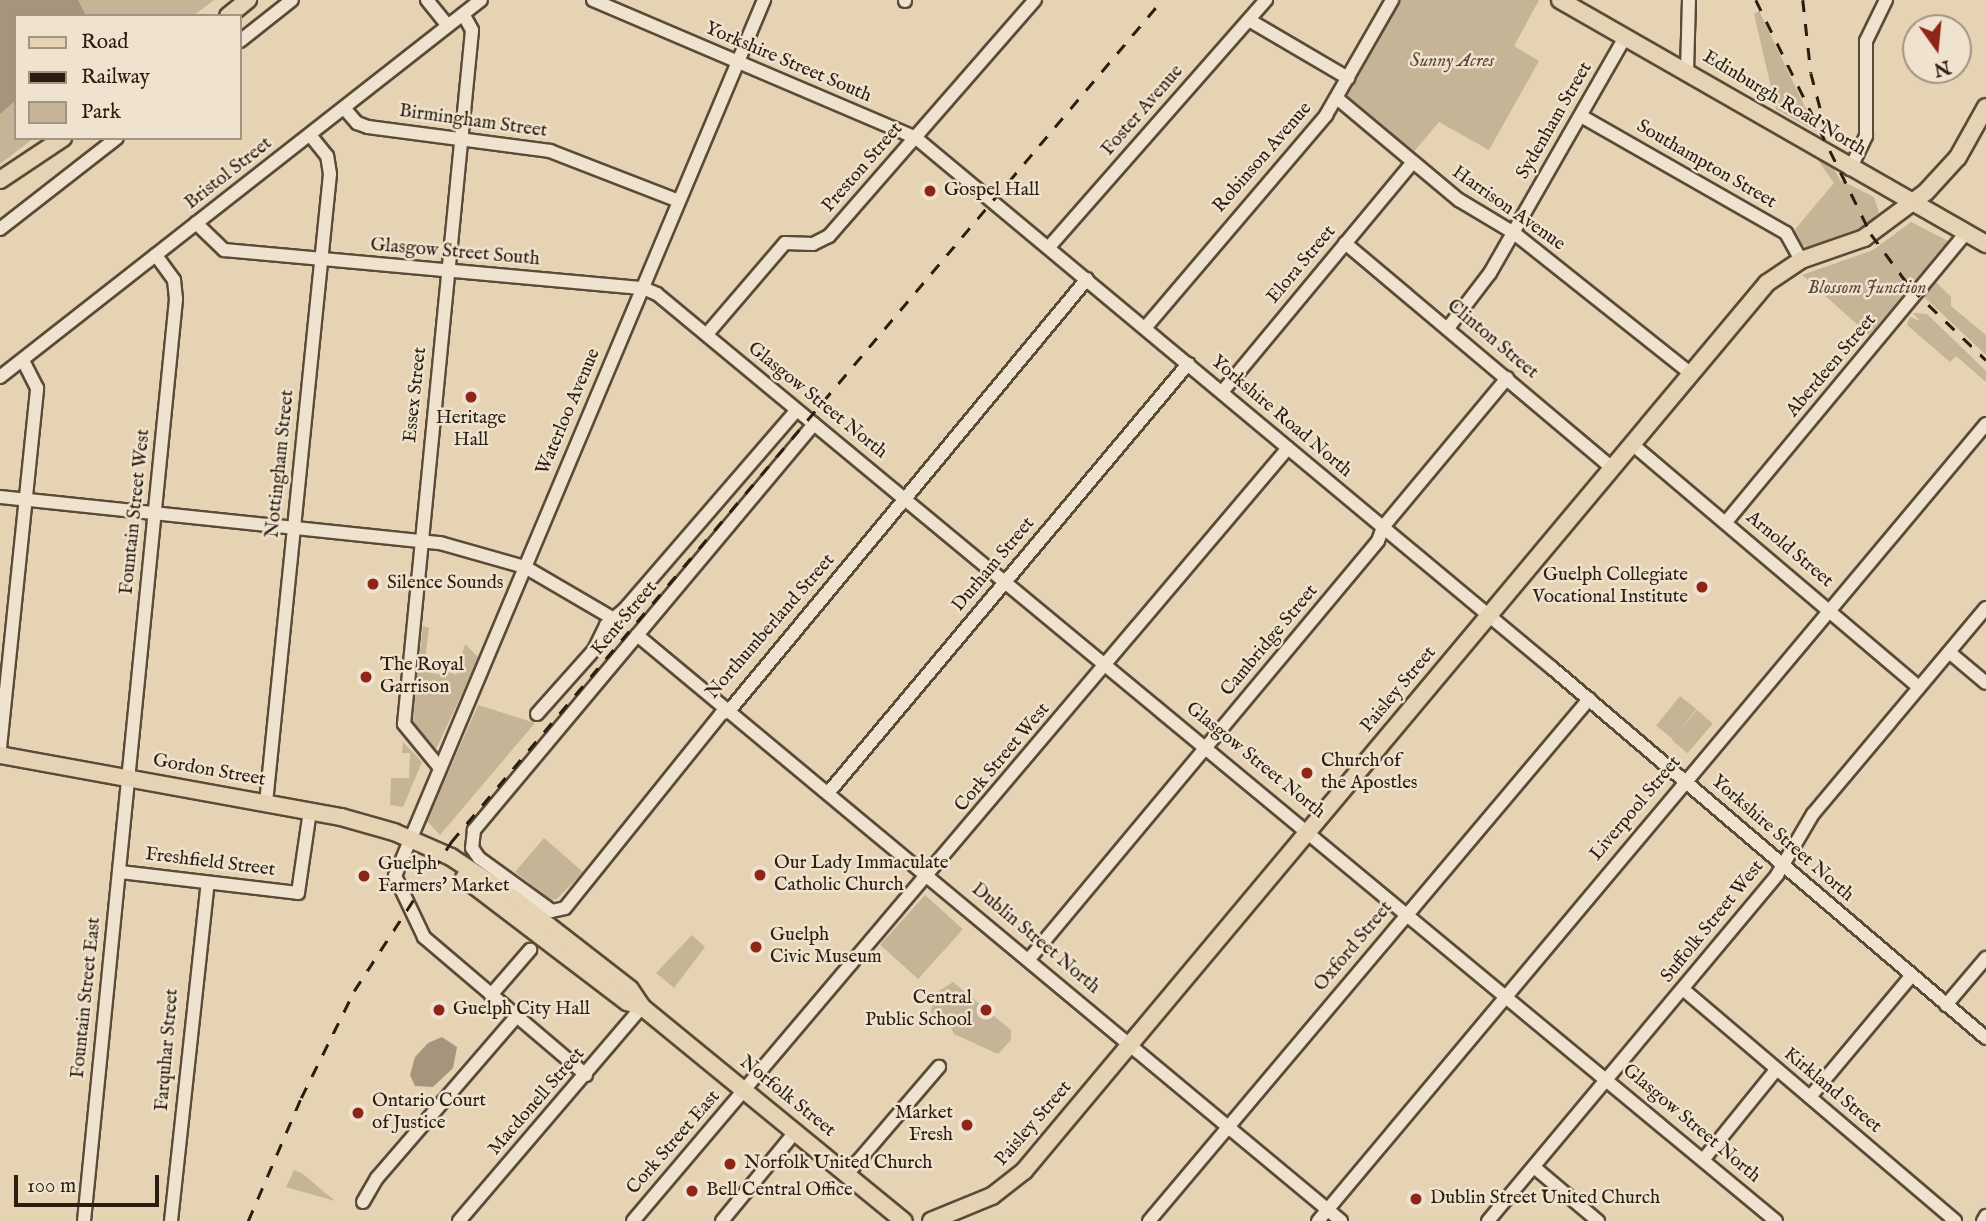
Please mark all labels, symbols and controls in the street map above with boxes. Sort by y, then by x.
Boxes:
legend [14,14,242,140]
north arrow [1902,14,1972,84]
street label: Yorkshire Street South [701,18,875,108]
text: Road [81,29,128,56]
street label: Edinburgh Road North [1698,46,1870,162]
park label: Sunny Acres [1410,51,1494,73]
text: N [1931,54,1953,81]
street label: Sydenham Street [1512,58,1598,184]
street label: Foster Avenue [1097,61,1189,161]
text: Railway [81,64,150,91]
street label: Robinson Avenue [1209,98,1317,218]
text: Park [81,99,121,126]
street label: Birmingham Street [398,100,548,144]
street label: Southampton Street [1632,116,1780,214]
street label: Preston Street [818,118,908,218]
street label: Bristol Street [181,133,277,215]
street label: Harrison Avenue [1447,162,1569,256]
place label: Gospel Hall [944,180,1039,202]
marker: Gospel Hall [922,183,938,199]
street label: Elora Street [1263,221,1341,309]
street label: Glasgow Street South [369,234,541,272]
park label: Blossom Junction [1808,278,1926,300]
street label: Clinton Street [1442,295,1542,385]
street label: Aberdeen Street [1782,310,1882,422]
street label: Glasgow Street North [743,338,891,464]
street label: Waterloo Avenue [532,345,606,479]
street label: Essex Street [400,346,432,444]
street label: Yorkshire Road North [1206,351,1356,483]
street label: Nottingham Street [262,389,300,539]
marker: Heritage Hall [463,389,479,405]
place label: Heritage Hall [436,408,506,452]
street label: Fountain Street West [116,428,156,596]
street label: Arnold Street [1741,507,1837,593]
street label: Durham Street [948,513,1040,617]
street label: Northumberland Street [702,550,840,704]
place label: Guelph Collegiate Vocational Institute [1532,565,1688,609]
place label: Silence Sounds [387,573,503,595]
marker: Silence Sounds [365,576,381,592]
street label: Kent Street [587,577,663,661]
marker: Guelph Collegiate Vocational Institute [1694,579,1710,595]
street label: Cambridge Street [1217,580,1323,702]
street label: Paisley Street [1356,642,1442,738]
place label: The Royal Garrison [380,655,464,699]
marker: The Royal Garrison [358,669,374,685]
street label: Glasgow Street North [1181,698,1329,824]
street label: Cork Street West [951,699,1055,817]
street label: Gordon Street [151,750,267,792]
place label: Church of the Apostles [1321,751,1418,795]
street label: Liverpool Street [1586,752,1686,866]
marker: Church of the Apostles [1299,765,1315,781]
street label: Yorkshire Street North [1706,771,1858,907]
street label: Freshfield Street [144,844,276,882]
place label: Our Lady Immaculate Catholic Church [774,853,948,897]
place label: Guelph Farmers' Market [378,854,510,898]
street label: Suffolk Street West [1657,856,1769,988]
marker: Our Lady Immaculate Catholic Church [752,867,768,883]
marker: Guelph Farmers' Market [356,868,372,884]
street label: Dublin Street North [966,879,1104,999]
street label: Oxford Street [1310,897,1398,997]
street label: Fountain Street East [67,916,107,1080]
place label: Guelph Civic Museum [770,925,882,969]
marker: Guelph Civic Museum [748,939,764,955]
street label: Farquhar Street [151,988,185,1112]
place label: Central Public School [865,988,972,1032]
place label: Guelph City Hall [453,999,590,1021]
marker: Guelph City Hall [431,1002,447,1018]
marker: Central Public School [978,1002,994,1018]
street label: Kirkland Street [1778,1043,1886,1139]
street label: Macdonell Street [484,1044,590,1160]
street label: Norfolk Street [734,1051,840,1143]
street label: Glasgow Street North [1617,1060,1765,1188]
street label: Paisley Street [991,1077,1077,1171]
street label: Cork Street East [622,1086,726,1200]
place label: Ontario Court of Justice [372,1091,486,1135]
place label: Market Fresh [895,1103,953,1147]
marker: Ontario Court of Justice [350,1105,366,1121]
marker: Market Fresh [959,1117,975,1133]
place label: Norfolk United Church [744,1153,932,1175]
marker: Norfolk United Church [722,1156,738,1172]
scale bar [18,1162,163,1206]
text: 100 m [27,1173,76,1200]
place label: Bell Central Office [706,1180,853,1202]
marker: Bell Central Office [684,1183,700,1199]
place label: Dublin Street United Church [1430,1188,1660,1210]
marker: Dublin Street United Church [1408,1191,1424,1207]

